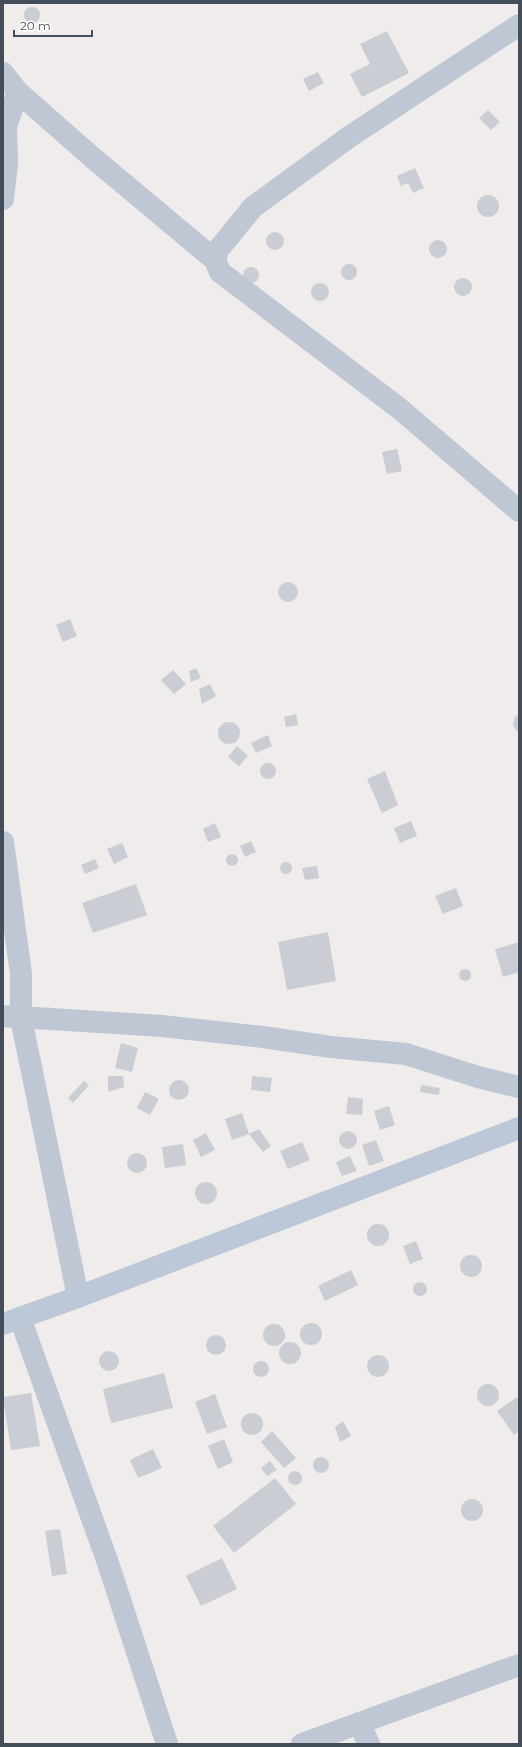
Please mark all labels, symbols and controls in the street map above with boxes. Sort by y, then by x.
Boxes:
scale bar [14,12,92,38]
text: 20 m [20,18,51,33]

